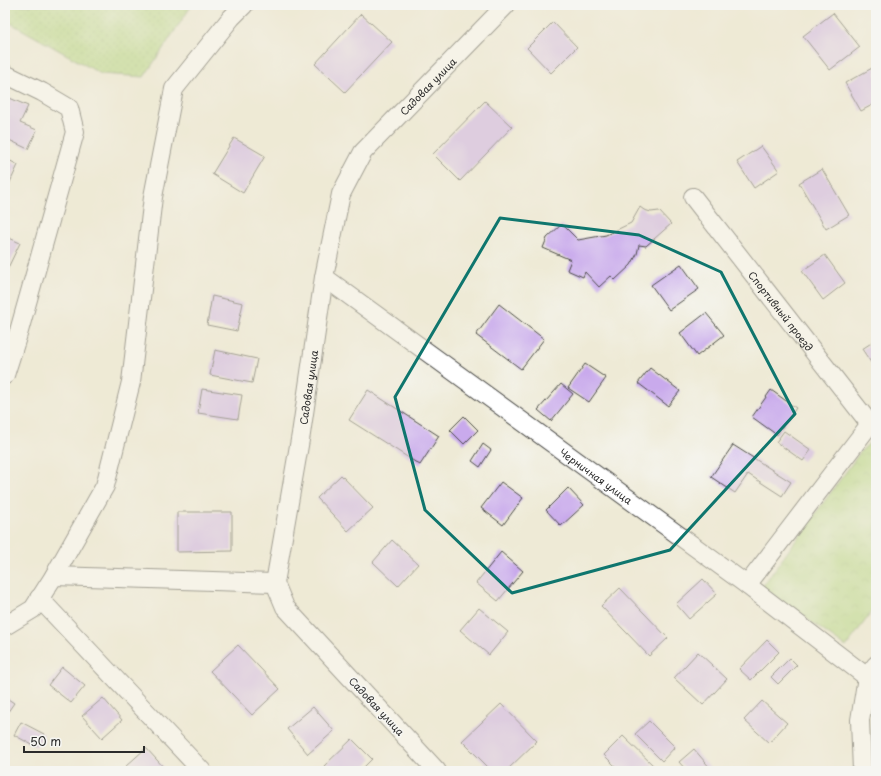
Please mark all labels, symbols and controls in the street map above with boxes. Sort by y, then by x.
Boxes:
street label: Садовая улица [396,53,460,118]
street label: Спортивный проезд [746,267,818,354]
street label: Садовая улица [295,348,321,426]
street label: Черничная улица [557,444,636,507]
street label: Садовая улица [346,673,409,739]
scale bar [24,728,144,754]
text: 50 m [30,732,61,750]

